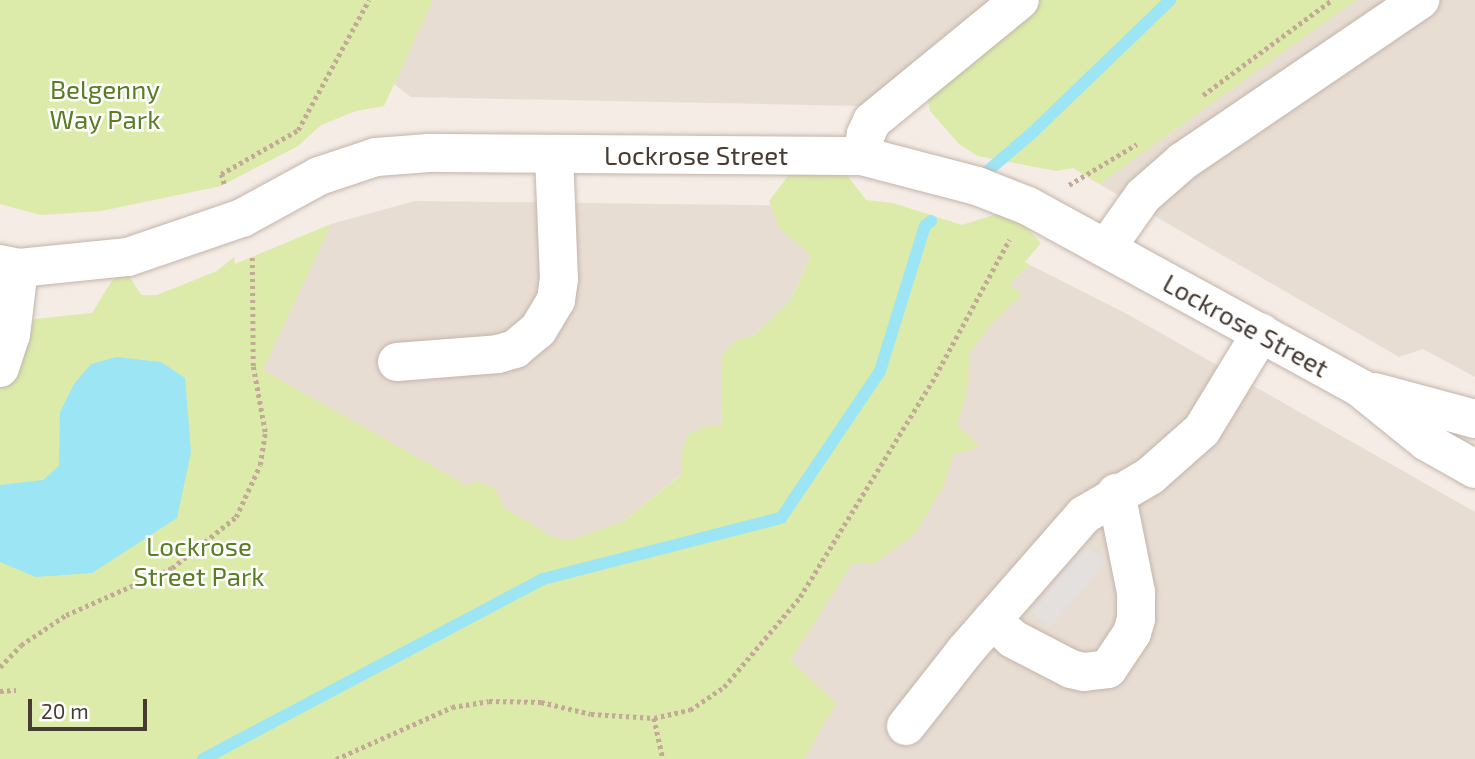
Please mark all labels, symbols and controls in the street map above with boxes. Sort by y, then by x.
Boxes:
park label: Belgenny Way Park [49,73,161,134]
street label: Lockrose Street [604,139,788,171]
street label: Lockrose Street [1158,267,1334,383]
park label: Lockrose Street Park [133,530,265,592]
scale bar [32,686,150,730]
text: 20 m [41,698,89,723]

